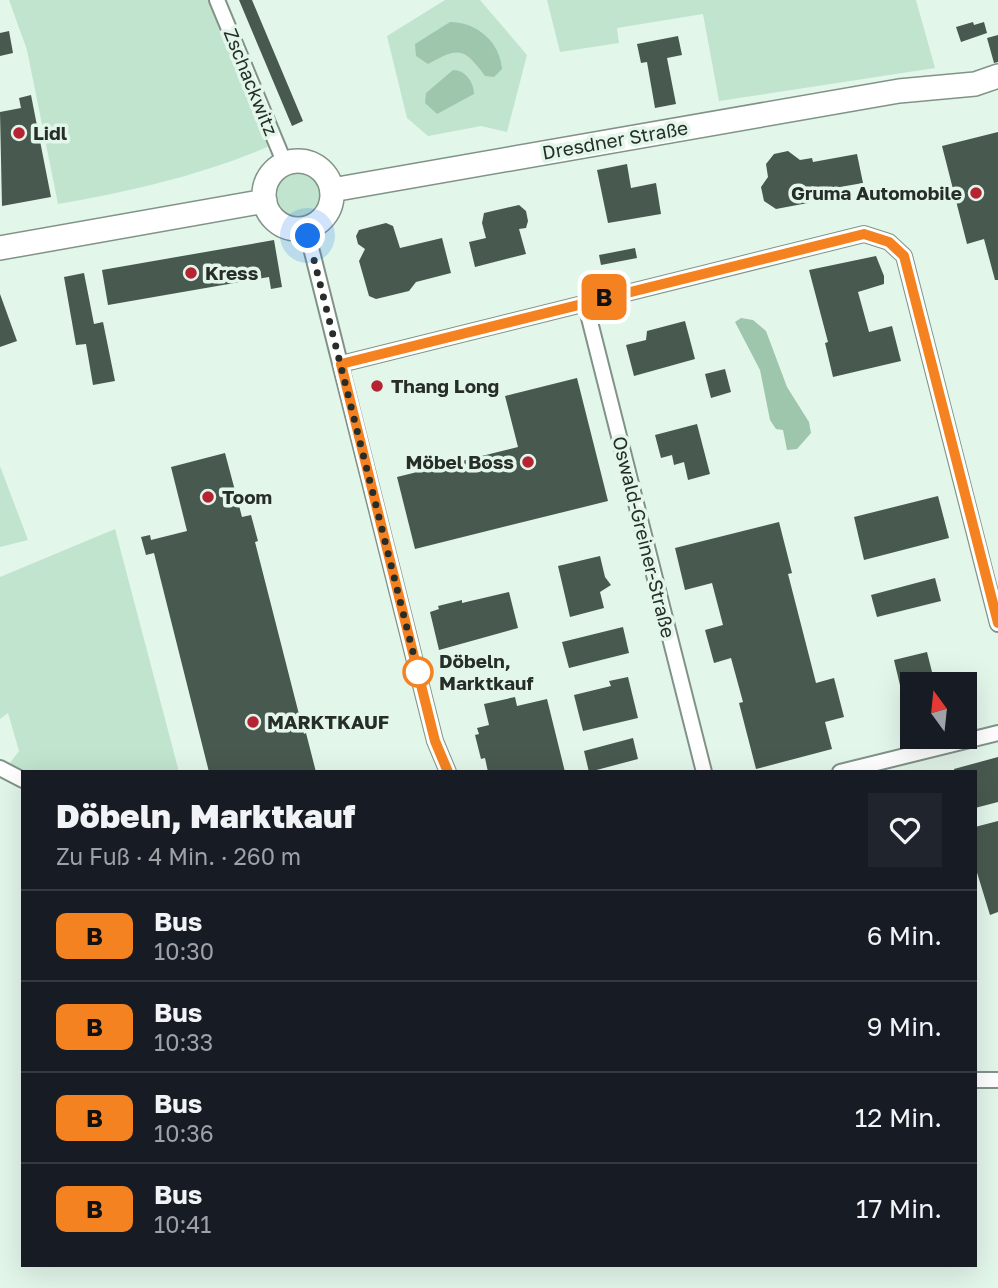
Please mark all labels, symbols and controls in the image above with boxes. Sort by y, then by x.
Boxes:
street label: Zschackwitz [220,25,283,139]
street label: Dresdner Straße [540,115,690,164]
place label: Lidl [33,121,67,144]
marker: Lidl [11,125,27,141]
place label: Gruma Automobile [791,181,962,204]
marker: Gruma Automobile [968,185,984,201]
your location [290,218,325,253]
place label: Kress [205,261,259,284]
marker: Kress [183,265,199,281]
line badge: B [581,274,627,320]
text: B [596,282,612,311]
place label: Thang Long [391,374,499,397]
marker: Thang Long [369,378,385,394]
street label: Oswald-Greiner-Straße [608,434,681,640]
place label: Möbel Boss [406,450,514,473]
marker: Möbel Boss [520,454,536,470]
place label: Toom [222,485,272,508]
marker: Toom [200,489,216,505]
place label: Döbeln, Marktkauf [439,649,533,694]
marker: Döbeln, Marktkauf [403,657,433,687]
north arrow [900,672,976,749]
map controls [900,672,977,749]
place label: MARKTKAUF [267,710,389,733]
marker: MARKTKAUF [245,714,261,730]
button: heart [868,793,942,867]
text: Döbeln, Marktkauf [56,796,355,835]
text: Zu Fuß · 4 Min. · 260 m [56,842,301,870]
text: Bus [154,906,202,937]
text: 6 Min. [867,920,942,951]
text: B [86,921,103,950]
text: 10:30 [154,937,214,965]
text: Bus [154,997,202,1028]
text: 9 Min. [867,1011,942,1042]
text: B [86,1012,103,1041]
text: 10:33 [154,1028,213,1056]
text: Bus [154,1088,202,1119]
text: 12 Min. [855,1102,942,1133]
text: B [86,1103,103,1132]
text: 10:36 [154,1119,214,1147]
text: Bus [154,1179,202,1210]
text: 17 Min. [856,1193,942,1224]
text: B [86,1194,103,1223]
text: 10:41 [154,1210,212,1238]

